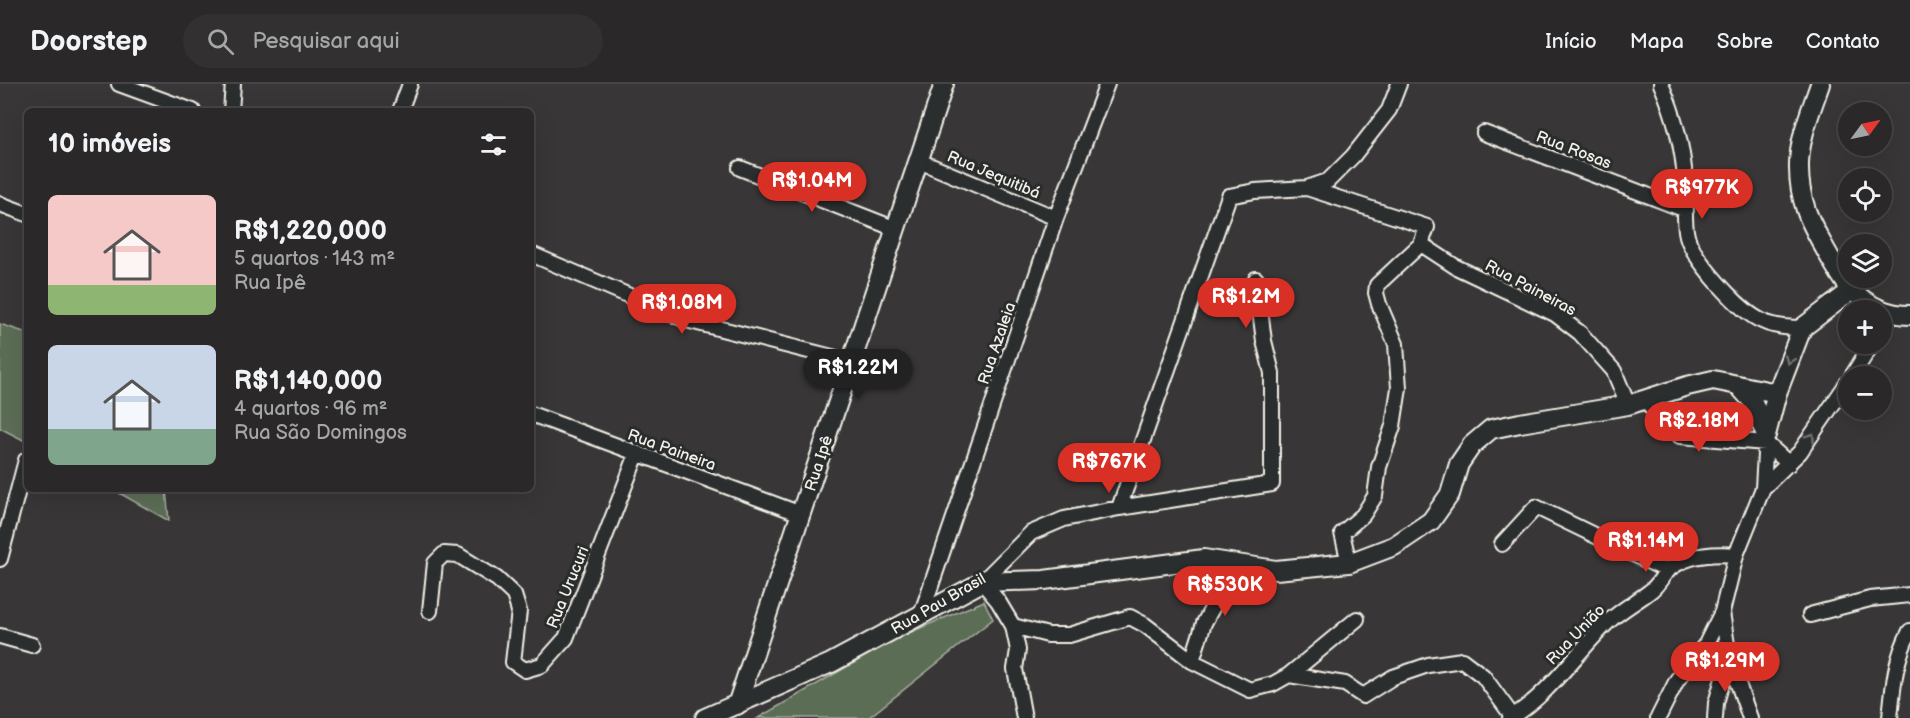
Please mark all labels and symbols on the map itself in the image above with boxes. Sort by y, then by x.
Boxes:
north arrow [1838,102,1892,156]
street label: Rua Rosas [1533,127,1614,173]
street label: Rua Jequitibá [944,147,1043,203]
pin: R$1.04M [757,162,867,213]
pin: R$977K [1653,169,1751,220]
street label: Rua Paineiras [1481,256,1579,320]
pin: R$1.2M [1197,278,1295,329]
pin: R$1.08M [627,284,737,335]
street label: Rua Azaleia [974,300,1020,387]
pin: R$1.22M [803,349,913,400]
one-way arrow [1784,354,1796,365]
pin: R$2.18M [1644,402,1754,453]
street label: Rua Paineira [625,426,718,475]
street label: Rua Ipê [802,433,837,494]
one-way arrow [1803,433,1815,443]
pin: R$767K [1060,443,1158,494]
pin: R$1.14M [1591,522,1701,573]
street label: Rua Urucuri [543,544,593,631]
pin: R$530K [1176,566,1274,617]
street label: Rua Pau Brasil [888,570,989,639]
street label: Rua União [1543,601,1609,669]
pin: R$1.29M [1670,642,1780,693]

